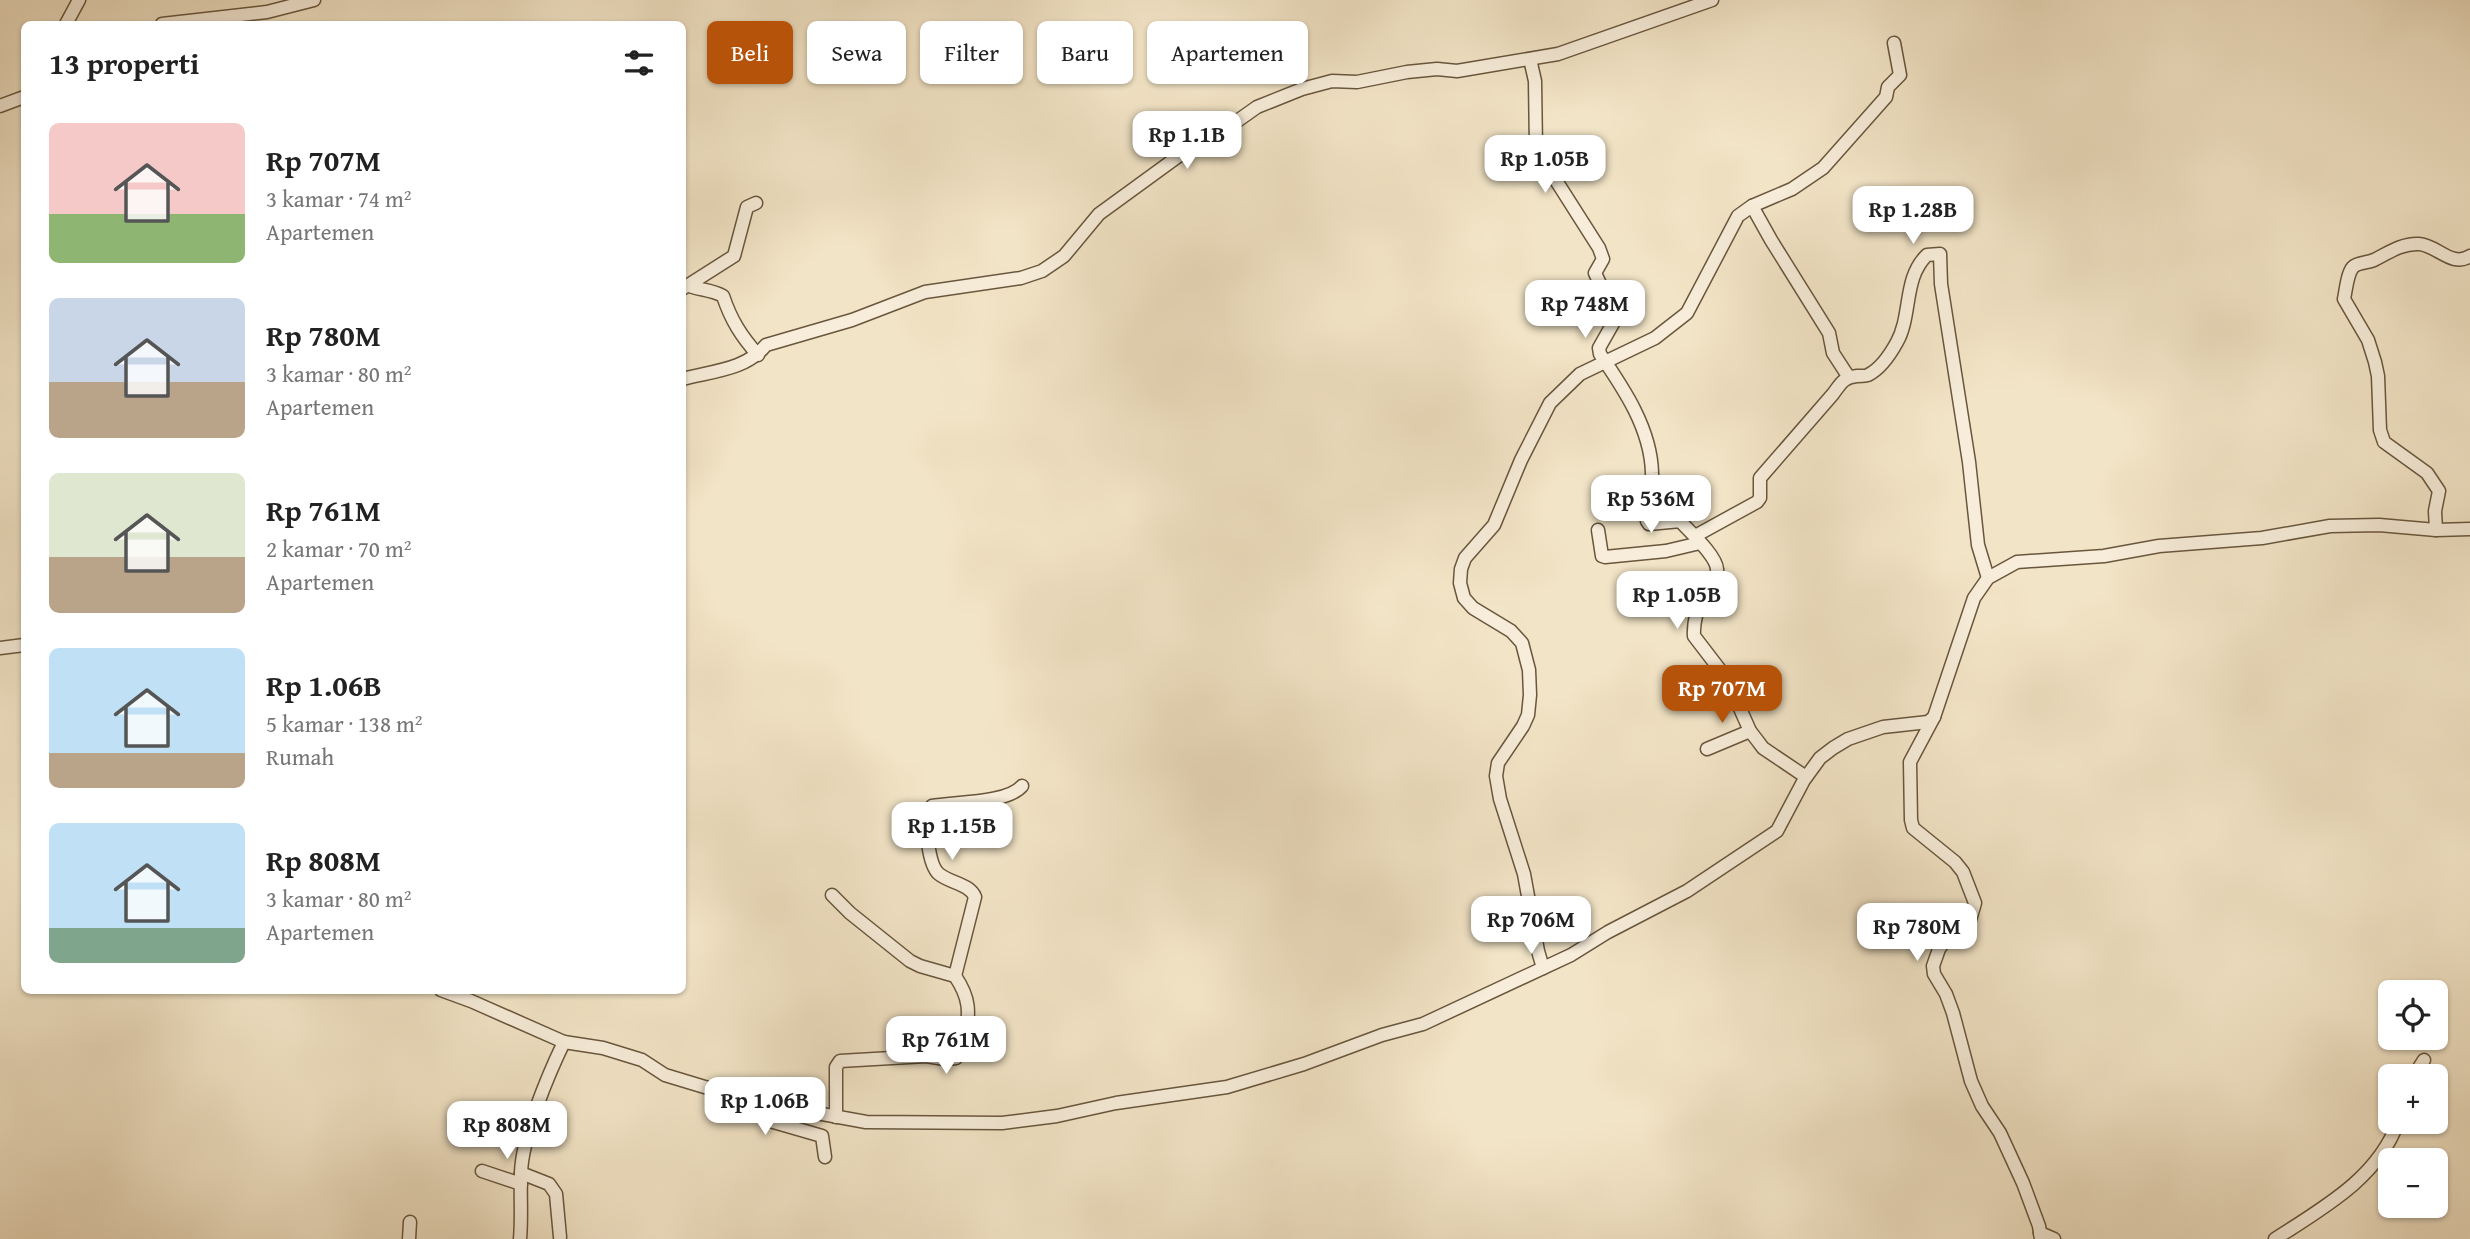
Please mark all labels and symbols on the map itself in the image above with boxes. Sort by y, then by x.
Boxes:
pin: Rp 1.1B [1122,111,1252,171]
pin: Rp 1.05B [1473,136,1617,195]
pin: Rp 1.28B [1841,187,1985,246]
pin: Rp 748M [1520,280,1650,340]
pin: Rp 536M [1586,476,1716,535]
pin: Rp 1.05B [1605,572,1749,631]
pin: Rp 707M [1657,666,1787,725]
pin: Rp 1.15B [880,802,1024,862]
pin: Rp 706M [1466,897,1596,956]
pin: Rp 780M [1852,904,1982,963]
pin: Rp 761M [881,1016,1011,1076]
pin: Rp 1.06B [693,1078,837,1137]
pin: Rp 808M [442,1102,572,1161]

